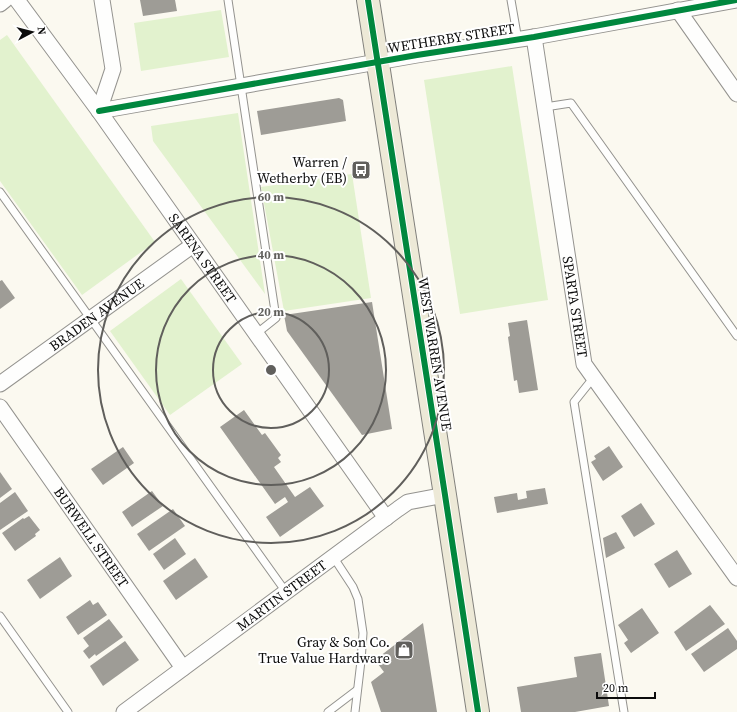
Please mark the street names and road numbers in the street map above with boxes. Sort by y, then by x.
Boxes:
street label: WETHERBY STREET [386,18,517,58]
street label: SARENA STREET [164,209,242,308]
street label: SPARTA STREET [558,255,593,359]
street label: BRADEN AVENUE [45,273,148,355]
street label: WEST WARREN AVENUE [413,276,457,432]
street label: BURWELL STREET [49,483,134,592]
street label: MARTIN STREET [232,555,331,635]

